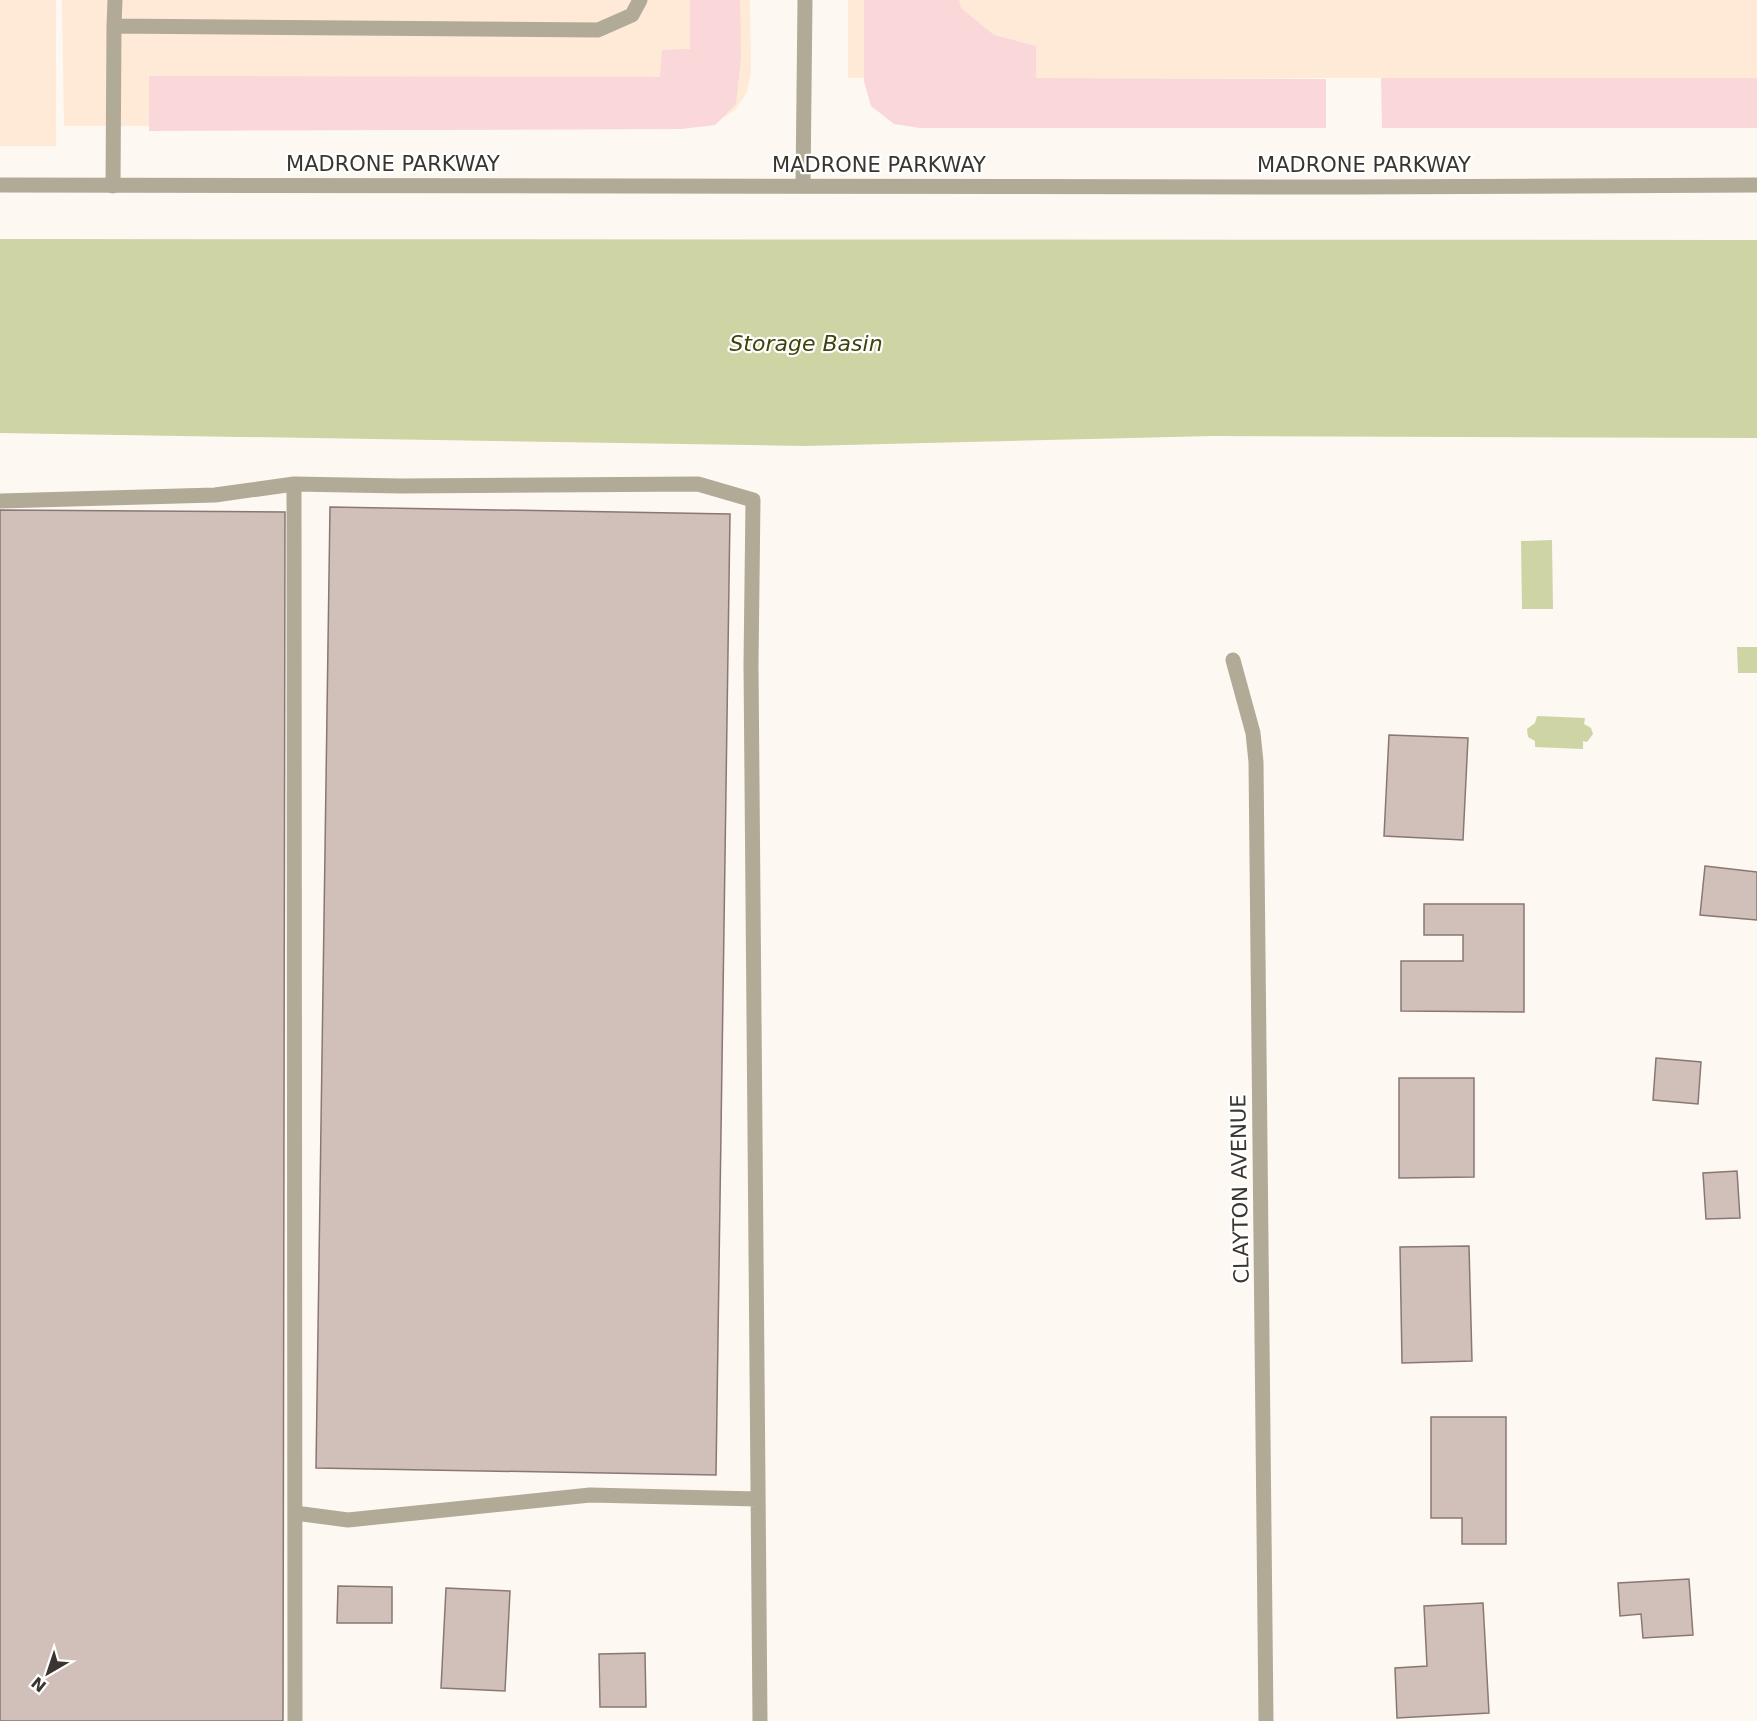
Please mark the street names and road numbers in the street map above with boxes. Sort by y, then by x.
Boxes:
street label: MADRONE PARKWAY [286,152,500,176]
street label: MADRONE PARKWAY [772,153,986,177]
street label: MADRONE PARKWAY [1257,153,1471,177]
street label: CLAYTON AVENUE [1226,1094,1254,1284]

